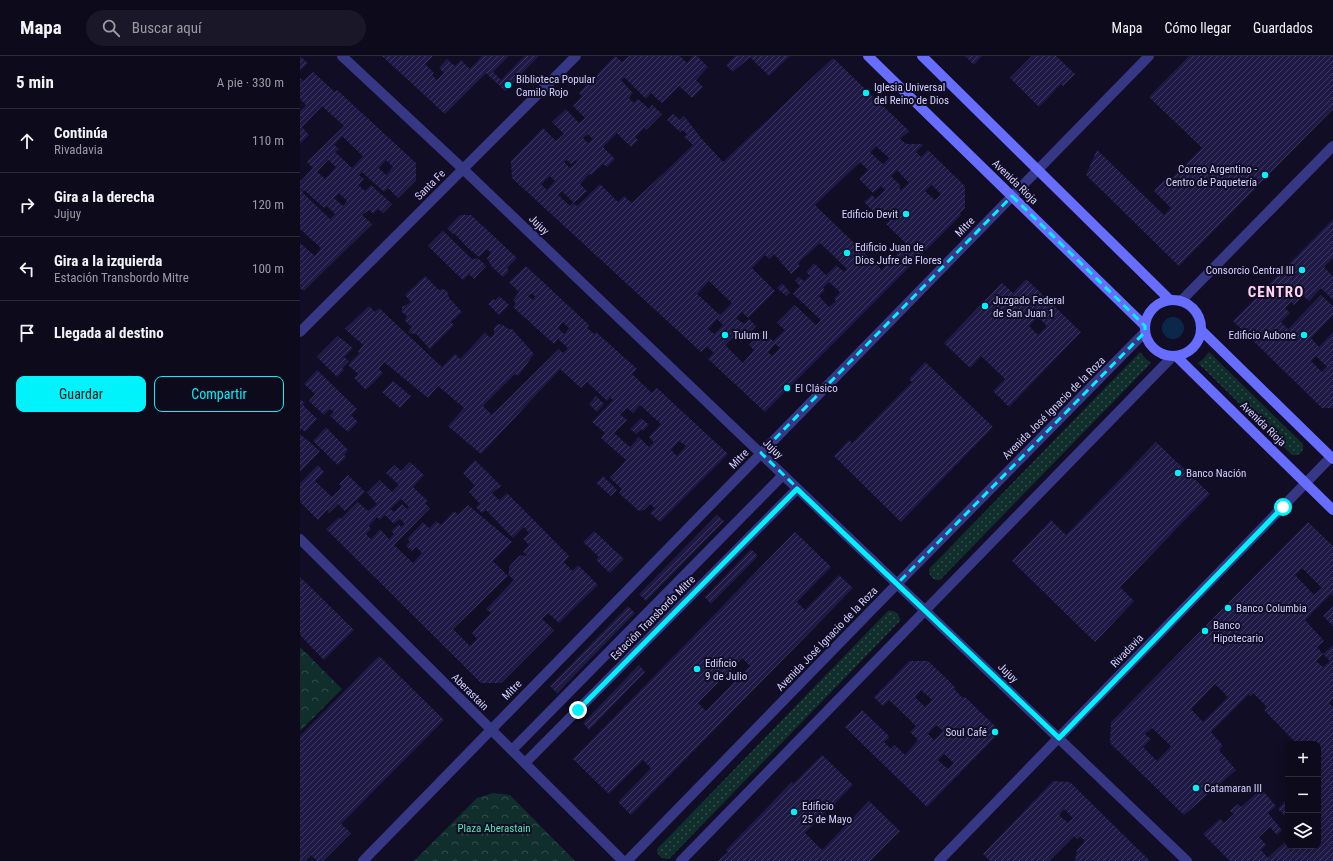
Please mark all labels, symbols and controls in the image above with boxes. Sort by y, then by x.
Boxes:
search box [86,10,366,46]
text: Mapa [20,16,62,39]
icon: search [100,17,122,39]
text: Buscar aquí [132,19,202,37]
text: Mapa [1112,20,1143,36]
text: Cómo llegar [1165,20,1231,36]
text: Guardados [1253,20,1313,36]
text: 5 min [16,72,54,92]
place label: Biblioteca Popular Camilo Rojo [516,73,596,99]
text: A pie · 330 m [217,75,284,90]
marker: Biblioteca Popular Camilo Rojo [503,80,513,90]
place label: Iglesia Universal del Reino de Dios [874,81,949,107]
marker: Iglesia Universal del Reino de Dios [861,88,871,98]
text: Continúa [54,124,108,142]
icon: ahead [16,130,38,152]
text: 110 m [252,133,284,148]
text: Rivadavia [54,142,103,157]
street label: Avenida Rioja [989,157,1041,207]
place label: Correo Argentino - Centro de Paquetería [1166,163,1257,189]
street label: Santa Fe [412,167,448,203]
marker: Correo Argentino - Centro de Paquetería [1260,170,1270,180]
text: Gira a la derecha [54,188,155,206]
icon: right [16,194,38,216]
text: 120 m [252,197,284,212]
text: Jujuy [54,206,81,221]
place label: Edificio Devit [842,208,898,221]
marker: Edificio Devit [901,209,911,219]
street label: Jujuy [526,212,552,238]
street label: Mitre [953,214,977,240]
place label: Edificio Juan de Dios Jufre de Flores [855,241,942,267]
marker: Edificio Juan de Dios Jufre de Flores [842,248,852,258]
text: Gira a la izquierda [54,252,162,270]
icon: left [16,258,38,280]
text: 100 m [252,261,284,276]
place label: Consorcio Central III [1206,264,1294,277]
marker: Consorcio Central III [1297,265,1307,275]
text: Estación Transbordo Mitre [54,270,189,285]
district label: CENTRO [1248,283,1304,301]
place label: Juzgado Federal de San Juan 1 [993,294,1064,320]
marker: Juzgado Federal de San Juan 1 [980,301,990,311]
icon: arrive [16,322,38,344]
text: Llegada al destino [54,324,164,342]
place label: Tulum II [733,329,768,342]
place label: Edificio Aubone [1229,329,1296,342]
marker: Tulum II [720,330,730,340]
marker: Edificio Aubone [1299,330,1309,340]
street label: Avenida José Ignacio de la Roza [1000,354,1108,462]
button: Guardar [16,376,146,412]
button: Compartir [154,376,284,412]
place label: El Clásico [795,382,838,395]
marker: El Clásico [782,383,792,393]
street label: Avenida Rioja [1237,399,1289,449]
street label: Jujuy [760,436,786,462]
street label: Mitre [727,446,751,472]
place label: Banco Nación [1186,467,1246,480]
marker: Banco Nación [1173,468,1183,478]
route start [1274,498,1292,516]
street label: Estación Transbordo Mitre [608,573,698,663]
street label: Avenida José Ignacio de la Roza [774,584,880,694]
place label: Banco Columbia [1236,602,1307,615]
marker: Banco Columbia [1223,603,1233,613]
place label: Banco Hipotecario [1213,619,1264,645]
marker: Banco Hipotecario [1200,626,1210,636]
street label: Rivadavia [1108,632,1146,670]
place label: Edificio 9 de Julio [705,657,748,683]
street label: Jujuy [995,660,1021,686]
marker: Edificio 9 de Julio [692,664,702,674]
street label: Aberastain [449,671,491,713]
street label: Mitre [500,677,524,703]
route end [569,701,587,719]
place label: Soul Café [945,726,987,739]
marker: Soul Café [990,727,1000,737]
map controls [1285,741,1321,849]
button: + [1285,741,1321,777]
button: − [1285,777,1321,813]
place label: Catamaran III [1204,782,1262,795]
marker: Catamaran III [1191,783,1201,793]
place label: Edificio 25 de Mayo [802,800,853,826]
marker: Edificio 25 de Mayo [789,807,799,817]
button: layers [1285,813,1321,849]
park label: Plaza Aberastain [457,822,531,835]

